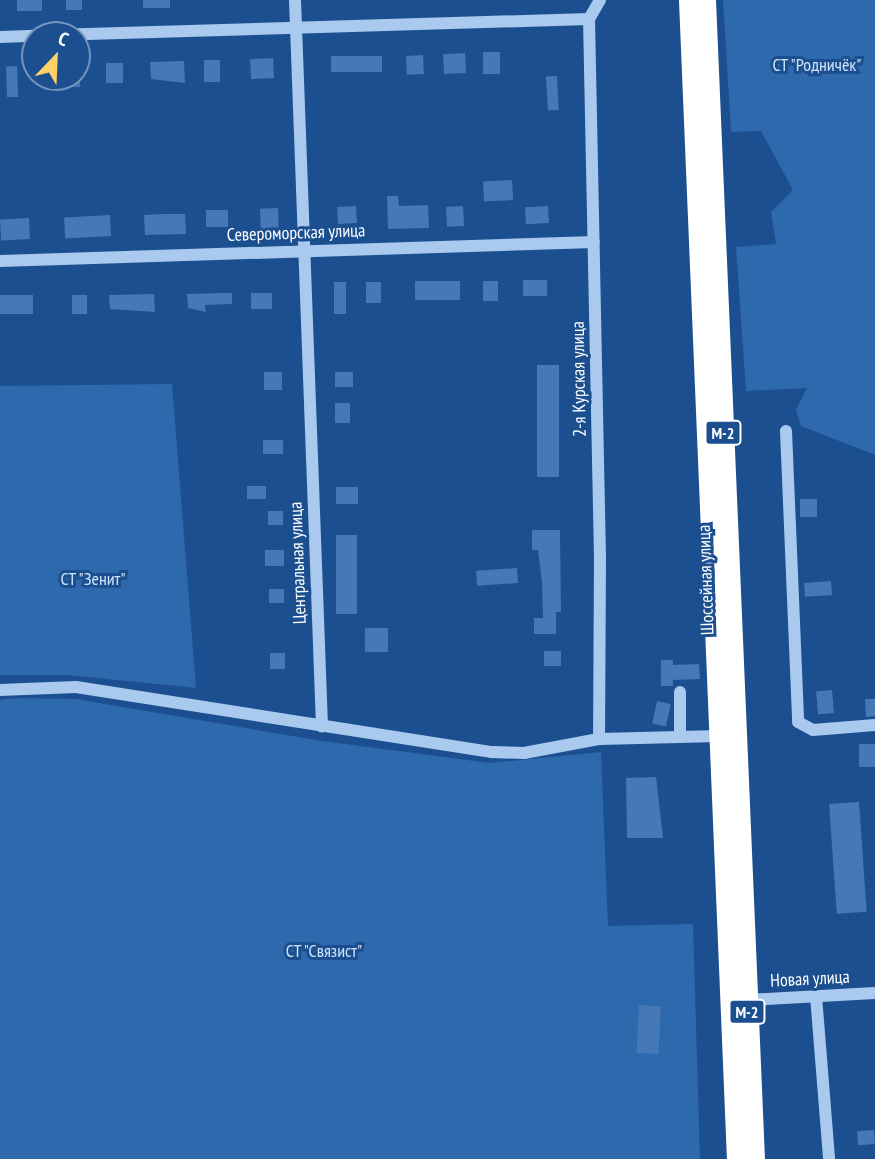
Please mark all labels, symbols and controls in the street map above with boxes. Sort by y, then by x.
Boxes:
north arrow [21,21,91,91]
text: С [55,26,72,51]
park label: СТ "Родничёк" [772,54,862,76]
street label: Североморская улица [226,220,366,246]
street label: 2-я Курская улица [567,321,591,437]
road number: М-2 [704,420,742,446]
street label: Центральная улица [285,501,311,625]
street label: Шоссейная улица [693,524,719,636]
park label: СТ "Зенит" [60,568,126,590]
park label: СТ "Связист" [285,940,363,962]
street label: Новая улица [770,966,850,992]
road number: М-2 [728,1000,766,1024]

